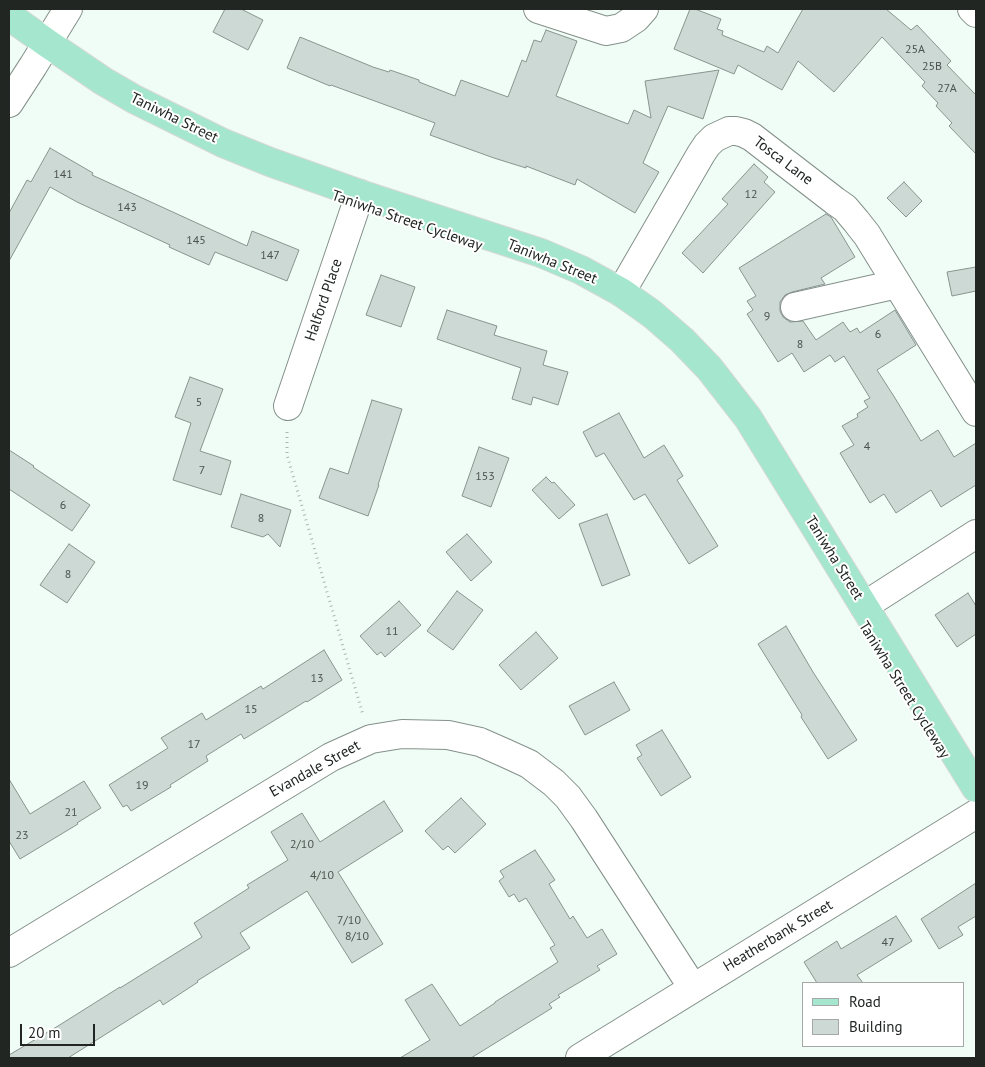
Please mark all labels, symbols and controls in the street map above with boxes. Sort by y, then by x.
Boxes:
house number: 25A [905,43,925,57]
house number: 25B [922,60,942,74]
house number: 27A [937,82,957,96]
street label: Taniwha Street [127,89,221,147]
street label: Tosca Lane [750,133,816,189]
house number: 141 [53,168,73,182]
street label: Taniwha Street Cycleway [329,187,485,255]
house number: 12 [744,188,758,202]
house number: 143 [117,201,137,215]
house number: 145 [186,234,206,248]
street label: Taniwha Street [504,236,600,288]
house number: 147 [260,249,280,263]
street label: Halford Place [301,256,347,344]
house number: 9 [764,310,770,324]
house number: 6 [875,328,881,342]
house number: 8 [797,338,803,352]
house number: 5 [196,396,202,410]
house number: 4 [864,440,870,454]
house number: 7 [199,464,205,478]
house number: 153 [475,470,495,484]
house number: 6 [60,499,66,513]
house number: 8 [258,512,264,526]
street label: Taniwha Street [801,513,867,603]
house number: 8 [65,568,71,582]
street label: Taniwha Street Cycleway [854,618,954,762]
house number: 11 [385,625,399,639]
house number: 13 [310,672,324,686]
house number: 15 [244,703,258,717]
street label: Evandale Street [267,737,363,801]
house number: 17 [187,738,201,752]
house number: 19 [135,779,149,793]
house number: 21 [64,806,78,820]
house number: 23 [15,829,29,843]
house number: 2/10 [290,838,314,852]
house number: 4/10 [310,869,334,883]
street label: Heatherbank Street [720,896,836,976]
house number: 7/10 [337,914,361,928]
house number: 8/10 [345,930,369,944]
house number: 47 [881,936,895,950]
legend [802,982,965,1047]
text: Road [849,992,881,1011]
scale bar [22,1014,98,1046]
text: Building [849,1017,903,1036]
text: 20 m [28,1023,61,1042]

